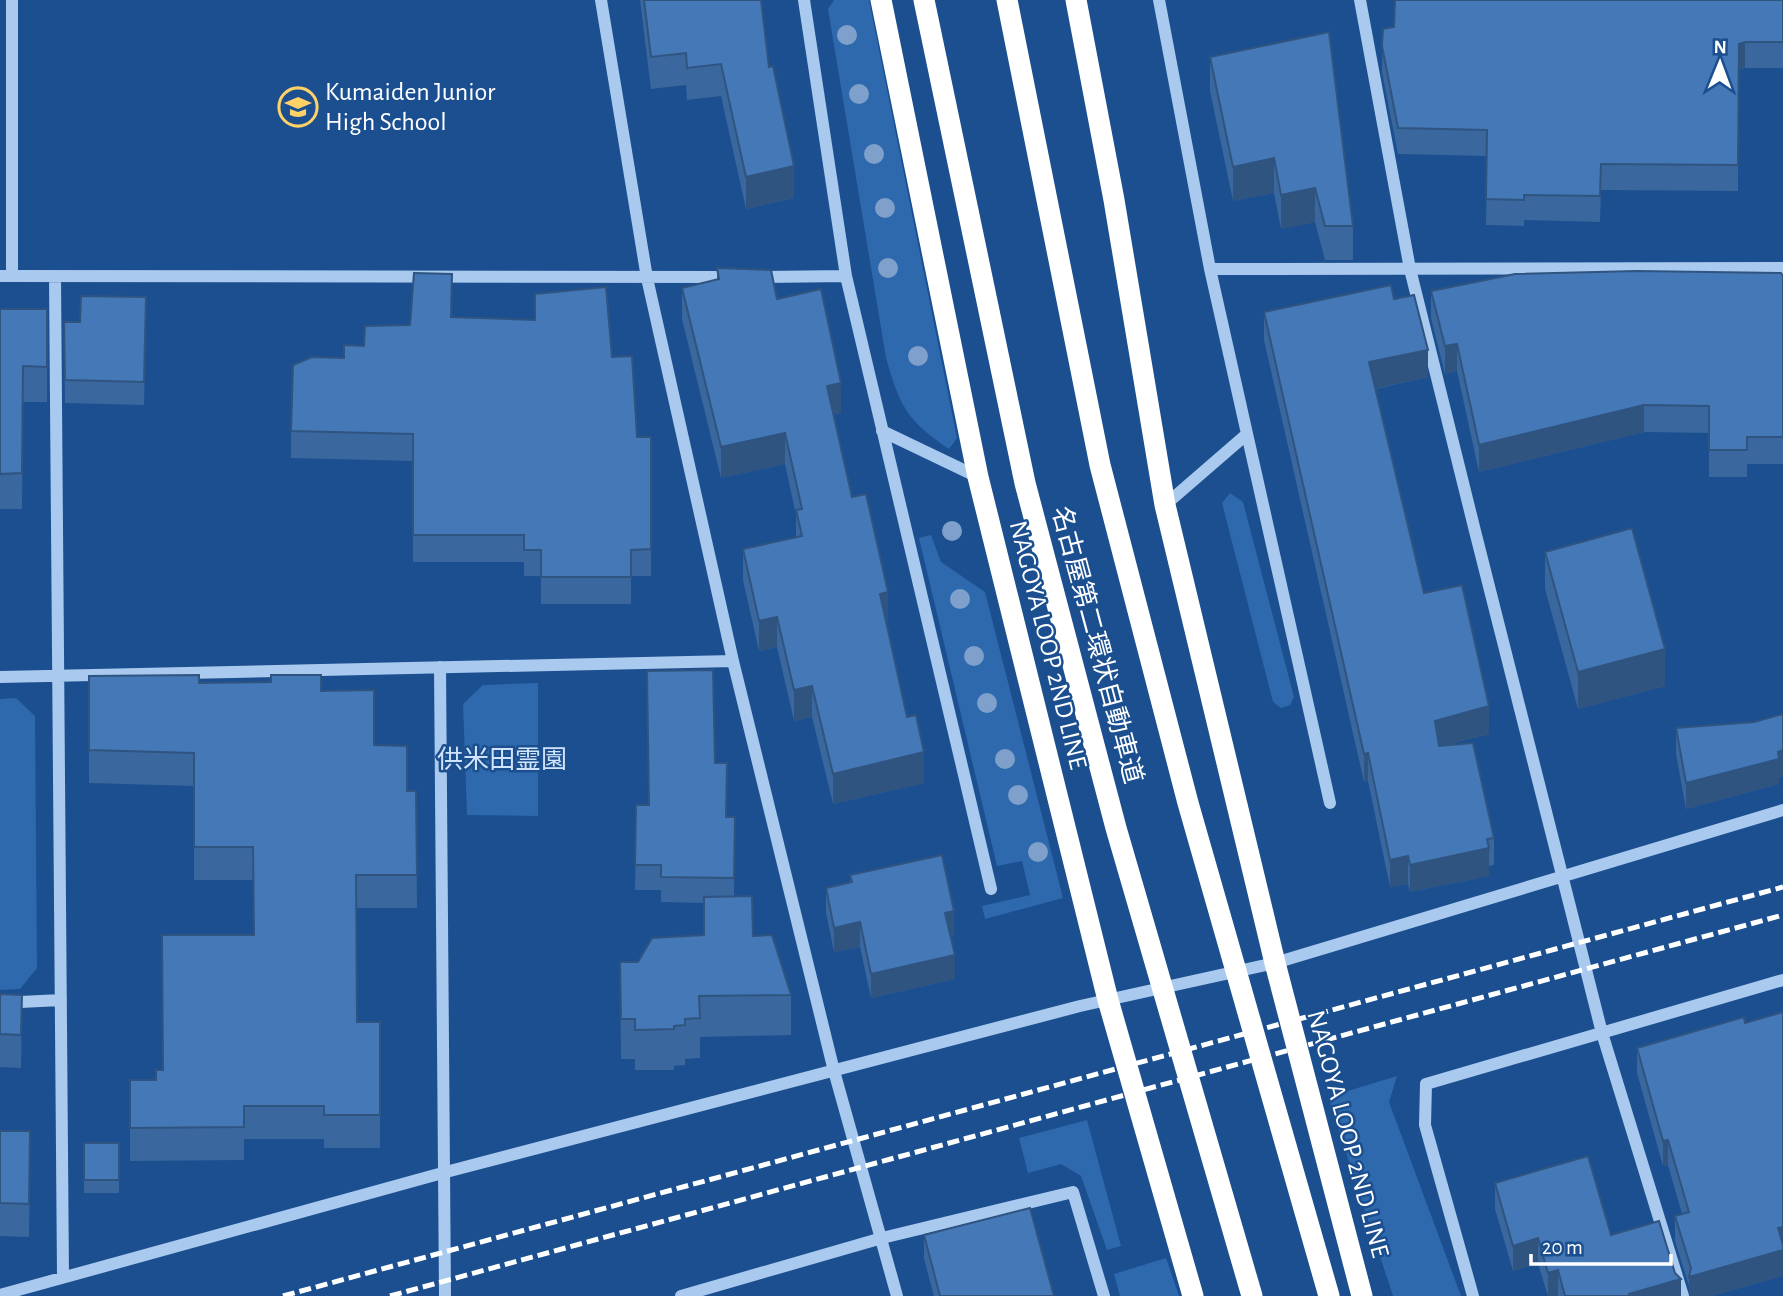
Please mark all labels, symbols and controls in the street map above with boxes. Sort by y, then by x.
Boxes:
north arrow [1685,28,1755,98]
text: N [1713,38,1727,57]
place label: Kumaiden Junior High School [325,79,496,135]
school or university icon: Kumaiden Junior High School [277,86,319,128]
street label: 名古屋第二環状自動車道 [1047,503,1149,786]
street label: NAGOYA LOOP 2ND LINE [1005,518,1091,772]
park label: 供米田霊園 [437,746,567,773]
street label: NAGOYA LOOP 2ND LINE [1302,1008,1394,1260]
scale bar [1531,1222,1671,1266]
text: 20 m [1542,1237,1583,1258]

